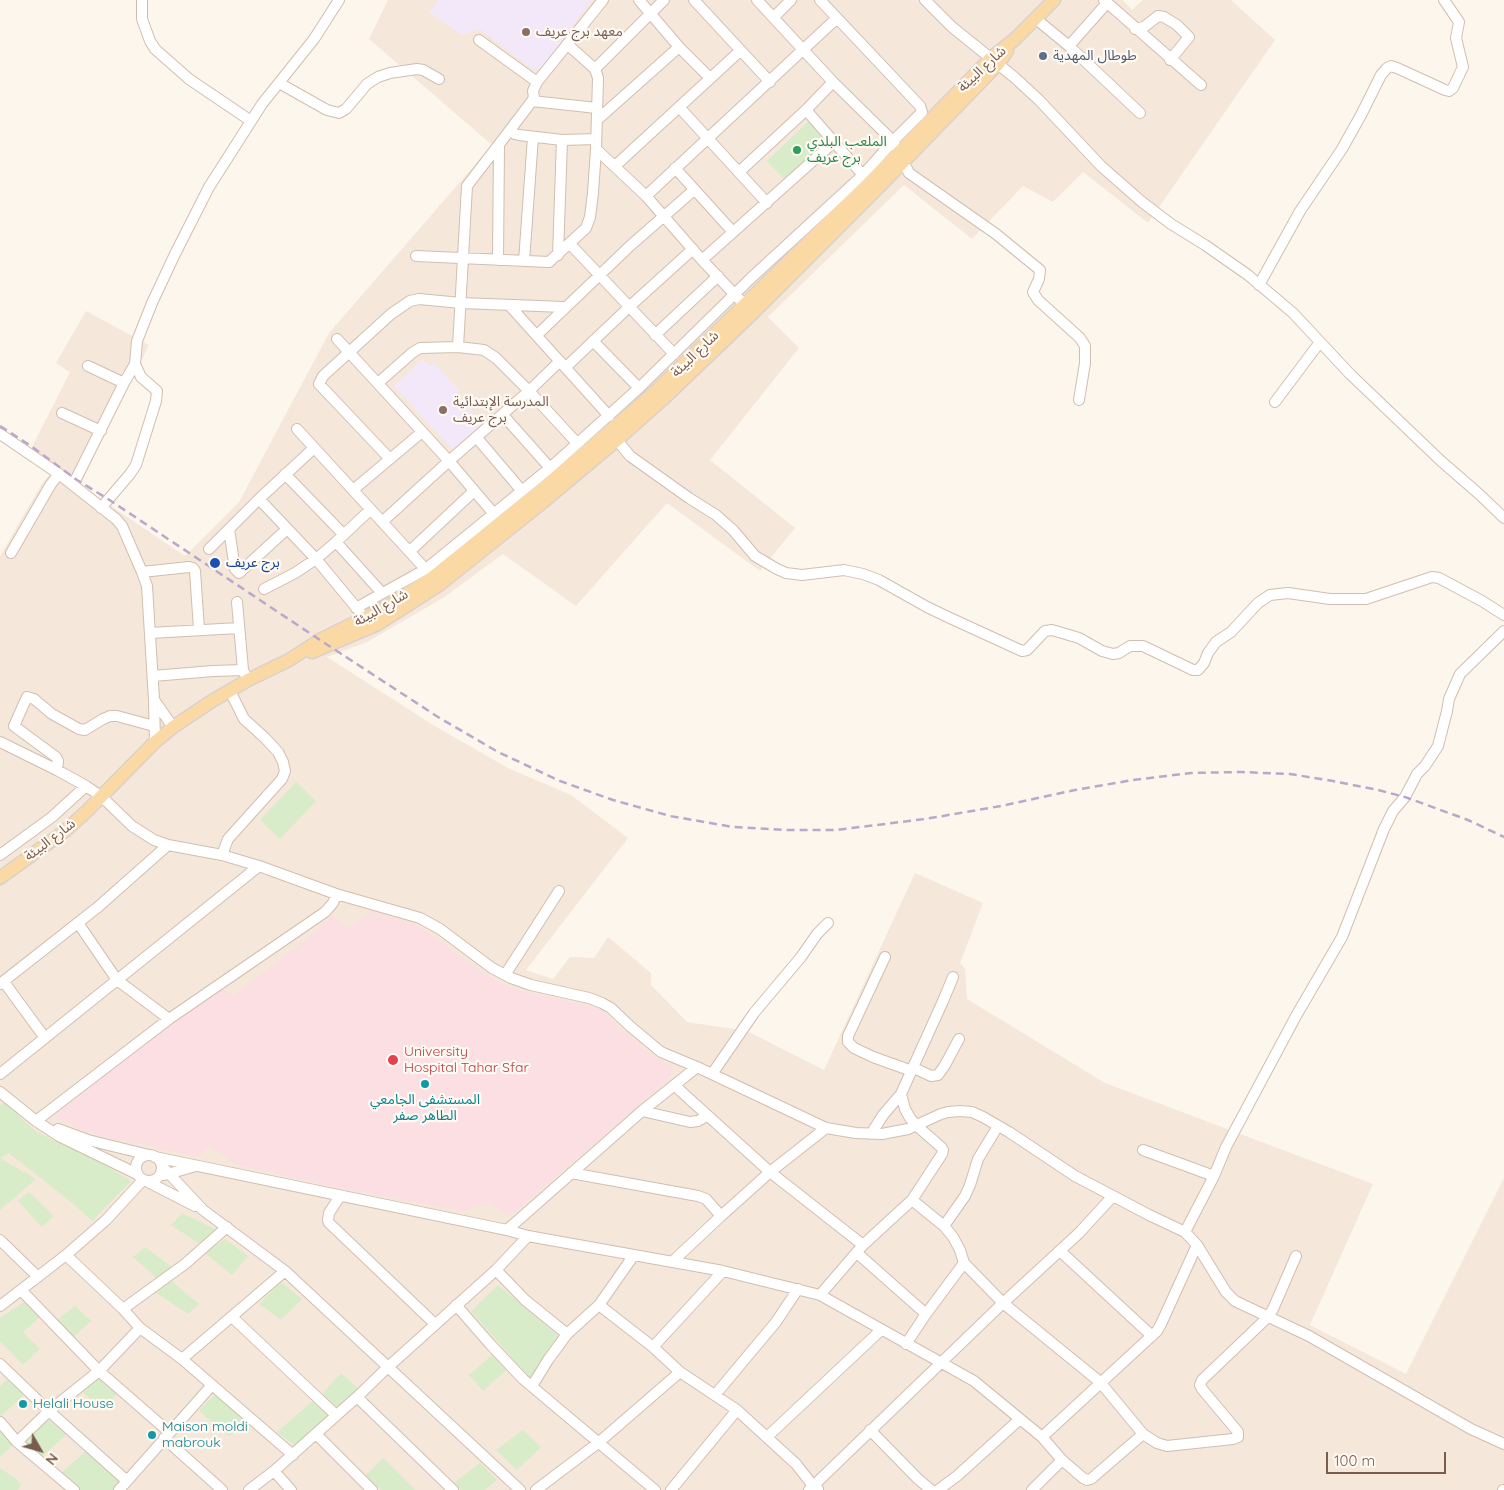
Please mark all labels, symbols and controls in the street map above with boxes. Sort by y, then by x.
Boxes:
place label: معهد برج عريف [536,24,623,40]
marker: معهد برج عريف [520,26,532,38]
street label: شارع البيئة [954,42,1010,96]
place label: طوطال المهدية [1053,48,1137,64]
marker: طوطال المهدية [1037,50,1049,62]
place label: الملعب البلدي برج عريف [807,134,887,166]
marker: الملعب البلدي برج عريف [791,144,803,156]
street label: شارع البيئة [668,327,722,381]
place label: المدرسة الإبتدائية برج عريف [453,394,549,427]
marker: المدرسة الإبتدائية برج عريف [437,404,449,416]
place label: برج عريف [226,555,280,571]
marker: برج عريف [208,556,222,570]
street label: شارع البيئة [351,586,411,630]
street label: شارع البيئة [21,815,79,865]
place label: University Hospital Tahar Sfar [404,1044,529,1076]
marker: University Hospital Tahar Sfar [386,1053,400,1067]
marker: المستشفى الجامعي الطاهر صفر [419,1078,431,1090]
place label: المستشفى الجامعي الطاهر صفر [370,1092,480,1124]
place label: Helali House [33,1396,114,1412]
marker: Helali House [17,1398,29,1410]
place label: Maison moldi mabrouk [162,1419,248,1451]
north arrow [15,1425,65,1475]
marker: Maison moldi mabrouk [146,1429,158,1441]
scale bar [1329,1442,1449,1474]
text: N [42,1450,62,1469]
text: 100 m [1334,1451,1375,1470]

